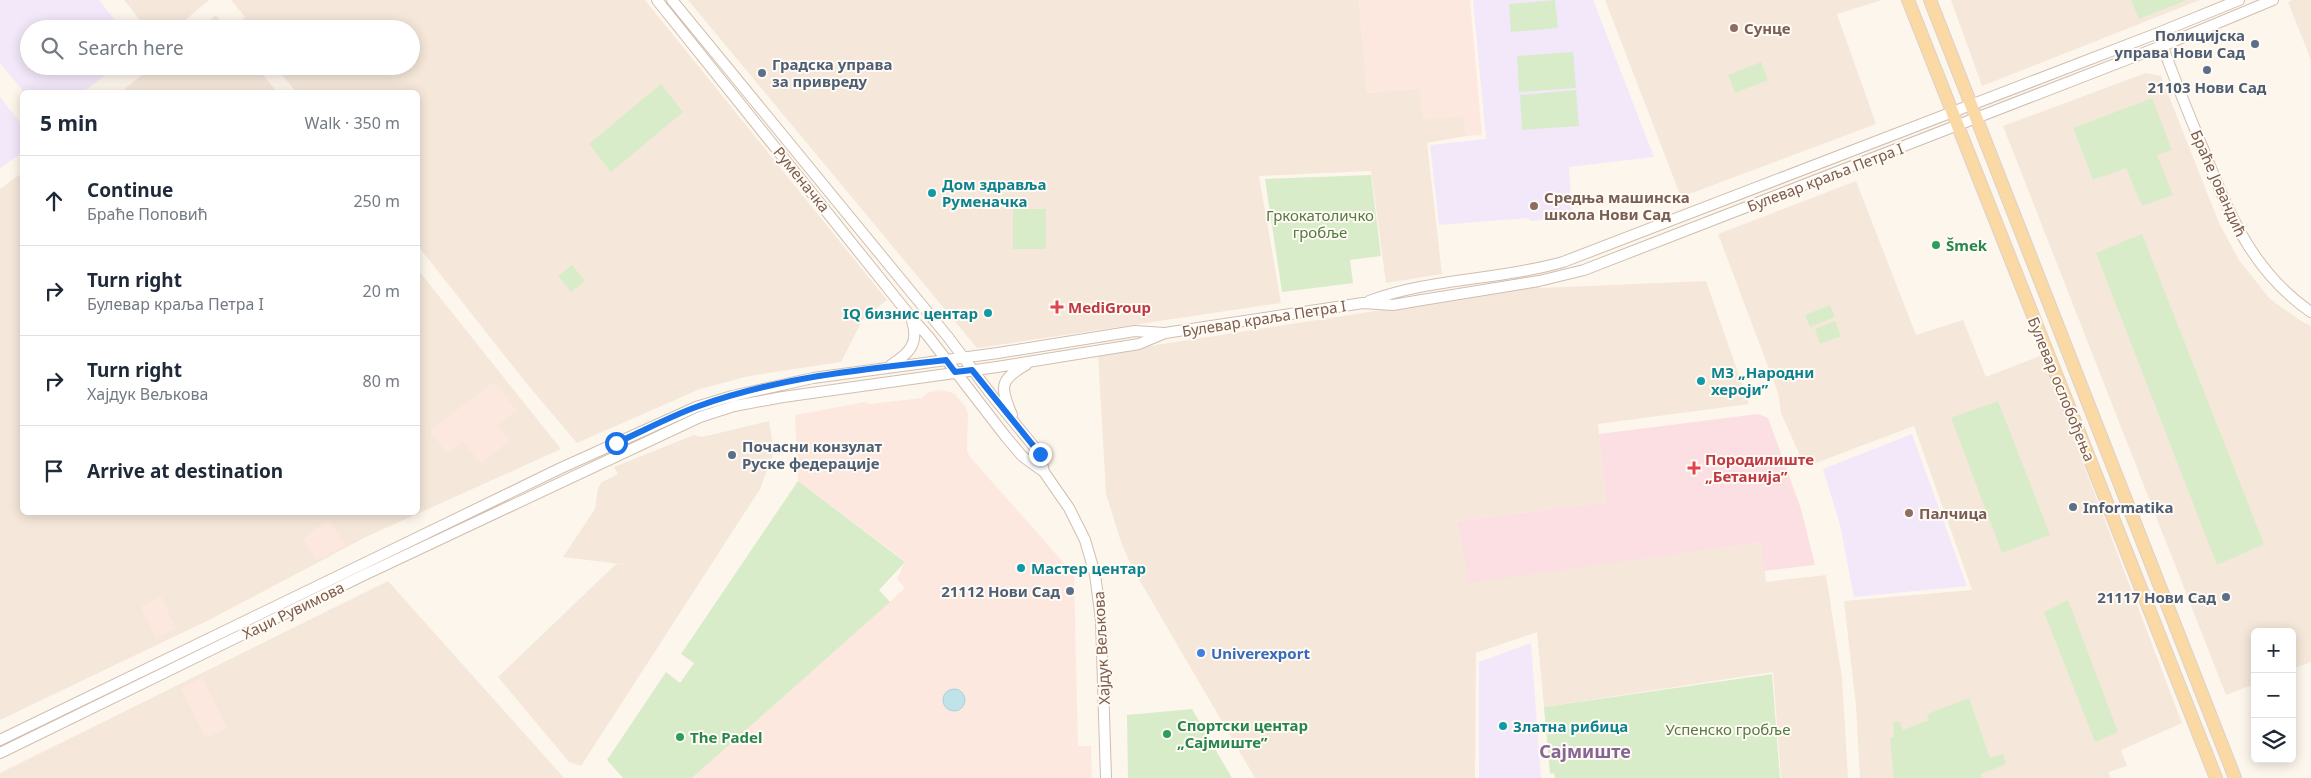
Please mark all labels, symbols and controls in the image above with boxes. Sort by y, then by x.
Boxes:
place label: Сунце [1744,18,1791,38]
search box [20,20,420,75]
marker: Сунце [1728,22,1740,34]
place label: Полицијска управа Нови Сад [2113,25,2245,62]
icon: search [38,34,66,62]
text: Search here [78,35,184,61]
marker: Полицијска управа Нови Сад [2249,38,2261,50]
place label: Градска управа за привреду [772,54,892,91]
marker: 21103 Нови Сад [2201,64,2213,76]
marker: Градска управа за привреду [756,67,768,79]
place label: 21103 Нови Сад [2148,77,2267,97]
text: 5 min [40,109,98,137]
text: Walk · 350 m [305,112,400,134]
street label: Браће Јовандић [2187,126,2251,240]
street label: Булевар краља Петра I [1744,138,1906,216]
street label: Руменачка [769,142,835,216]
place label: Дом здравља Руменачка [942,174,1047,211]
text: Continue [87,177,173,203]
icon: ahead [40,187,68,215]
marker: Дом здравља Руменачка [926,187,938,199]
place label: Средња машинска школа Нови Сад [1544,187,1690,224]
text: 250 m [353,190,400,212]
marker: Средња машинска школа Нови Сад [1528,200,1540,212]
text: Браће Поповић [87,203,208,225]
park label: Гркокатоличко гробље [1266,205,1374,242]
place label: Šmek [1946,235,1988,255]
marker: Šmek [1930,239,1942,251]
text: Turn right [87,267,182,293]
icon: right [40,277,68,305]
text: 20 m [363,280,400,302]
text: Булевар краља Петра I [87,293,264,315]
street label: Булевар краља Петра I [1180,295,1348,341]
place label: MediGroup [1068,297,1151,317]
marker: MediGroup [1050,300,1064,314]
place label: IQ бизнис центар [843,303,978,323]
marker: IQ бизнис центар [982,307,994,319]
street label: Булевар ослобођења [2024,314,2100,464]
text: Turn right [87,357,182,383]
place label: МЗ „Народни хероји” [1711,362,1814,399]
icon: right [40,367,68,395]
text: 80 m [363,370,400,392]
marker: МЗ „Народни хероји” [1695,375,1707,387]
text: Хајдук Вељкова [87,383,208,405]
route start [605,432,628,455]
place label: Почасни конзулат Руске федерације [742,436,882,473]
route end [1029,443,1052,466]
marker: Почасни конзулат Руске федерације [726,449,738,461]
place label: Породилиште „Бетанија” [1705,449,1814,486]
icon: arrive [40,457,68,485]
text: Arrive at destination [87,458,283,484]
marker: Породилиште „Бетанија” [1687,461,1701,475]
place label: Informatika [2083,497,2173,517]
marker: Informatika [2067,501,2079,513]
place label: Палчица [1919,503,1987,523]
marker: Палчица [1903,507,1915,519]
place label: Мастер центар [1031,558,1146,578]
marker: Мастер центар [1015,562,1027,574]
street label: Хаџи Рувимова [239,577,347,643]
place label: 21112 Нови Сад [941,581,1060,601]
marker: 21112 Нови Сад [1064,585,1076,597]
place label: 21117 Нови Сад [2097,587,2216,607]
street label: Хајдук Вељкова [1088,591,1114,705]
marker: 21117 Нови Сад [2220,591,2232,603]
map controls [2251,628,2296,763]
button: + [2251,628,2296,673]
place label: Univerexport [1211,643,1310,663]
marker: Univerexport [1195,647,1207,659]
button: − [2251,673,2296,718]
place label: Спортски центар „Сајмиште” [1177,715,1308,752]
place label: Златна рибица [1513,716,1628,736]
button: layers [2251,718,2296,763]
park label: Успенско гробље [1666,719,1790,739]
marker: Златна рибица [1497,720,1509,732]
place label: The Padel [690,727,762,747]
marker: Спортски центар „Сајмиште” [1161,728,1173,740]
marker: The Padel [674,731,686,743]
district label: Сајмиште [1539,739,1631,763]

